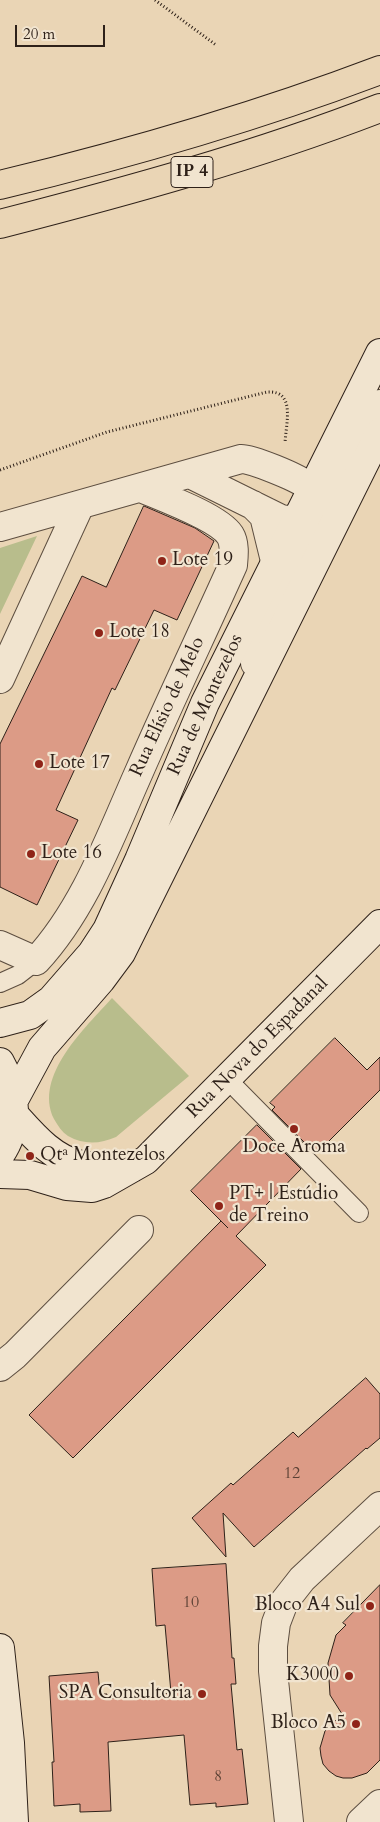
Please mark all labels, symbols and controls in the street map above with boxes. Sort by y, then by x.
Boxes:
scale bar [18,15,108,47]
text: 20 m [23,24,55,44]
road number: IP 4 [171,156,213,188]
place label: Lote 19 [172,550,233,572]
marker: Lote 19 [156,555,168,567]
place label: Lote 18 [109,622,170,644]
marker: Lote 18 [93,627,105,639]
street label: Rua de Montezelos [163,631,249,779]
street label: Rua Elísio de Melo [126,634,210,780]
place label: Lote 17 [49,753,110,775]
marker: Lote 17 [33,758,45,770]
place label: Lote 16 [41,843,102,865]
marker: Lote 16 [25,848,37,860]
street label: Rua Nova do Espadanal [183,973,333,1123]
marker: Doce Aroma [288,1123,300,1135]
place label: Doce Aroma [242,1137,346,1159]
place label: Qtª Montezelos [40,1145,165,1167]
marker: Qtª Montezelos [24,1150,36,1162]
place label: PT+ | Estúdio de Treino [229,1184,338,1228]
marker: PT+ | Estúdio de Treino [213,1200,225,1212]
house number: 12 [284,1464,300,1484]
house number: 10 [183,1593,199,1613]
place label: Bloco A4 Sul [255,1595,360,1617]
marker: Bloco A4 Sul [364,1600,376,1612]
place label: K3000 [286,1665,339,1687]
marker: K3000 [343,1670,355,1682]
place label: SPA Consultoria [59,1683,192,1705]
marker: SPA Consultoria [196,1688,208,1700]
place label: Bloco A5 [271,1713,346,1735]
marker: Bloco A5 [350,1718,362,1730]
house number: 8 [214,1767,222,1787]

